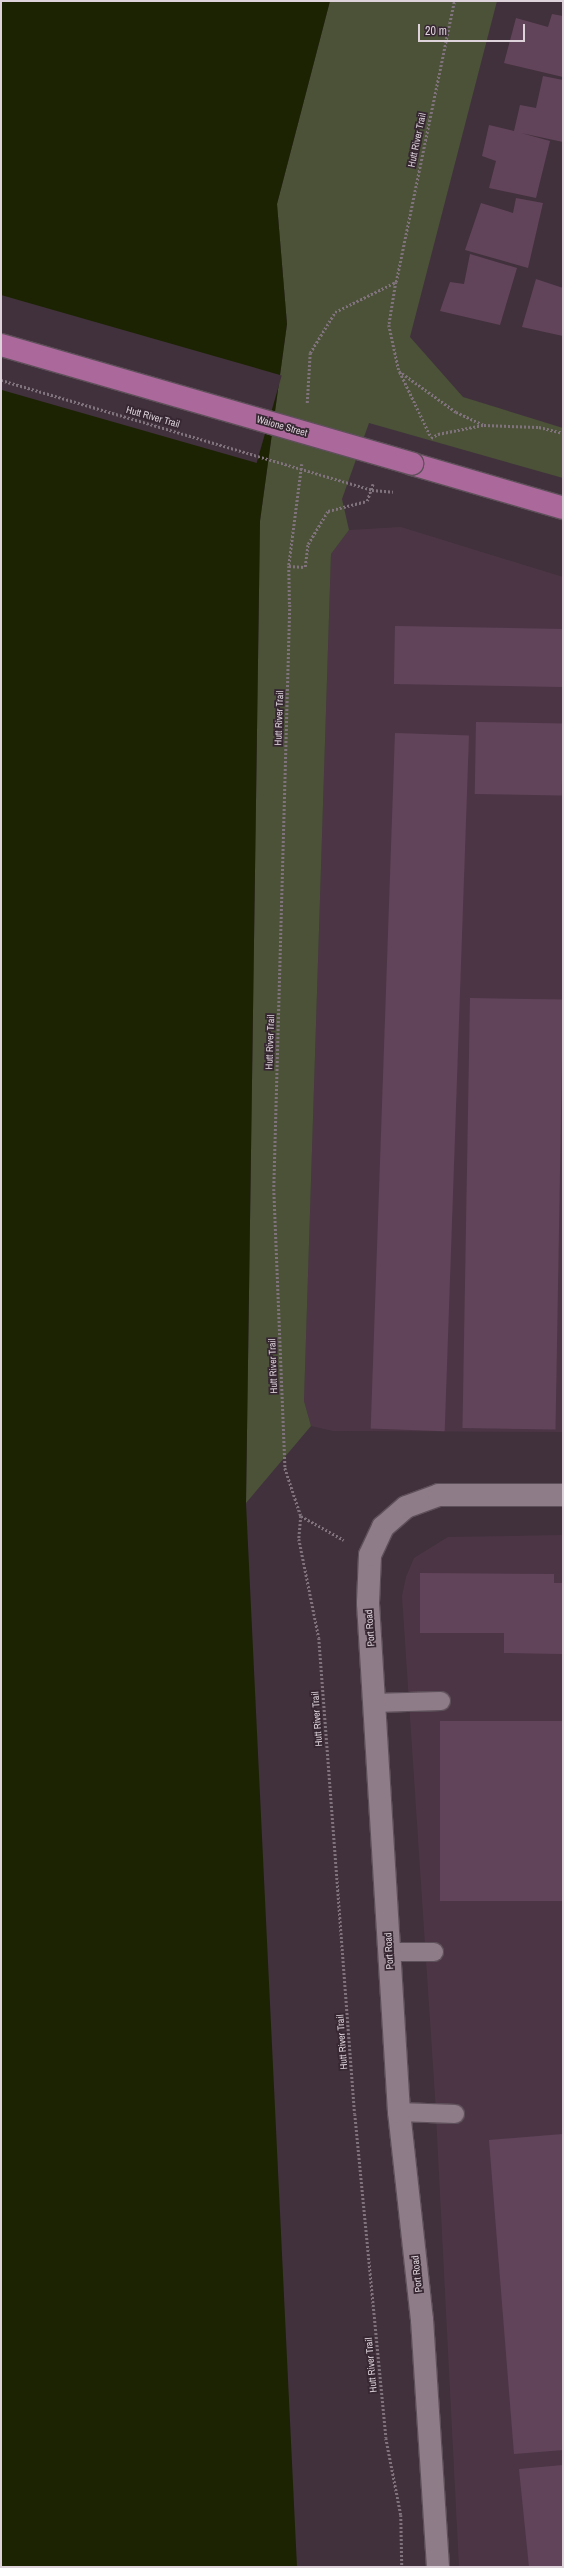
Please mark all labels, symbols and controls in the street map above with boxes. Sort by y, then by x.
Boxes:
scale bar [420,16,527,42]
text: 20 m [425,23,447,39]
street label: Hutt River Trail [405,112,429,168]
street label: Hutt River Trail [125,404,181,430]
street label: Waione Street [255,413,309,439]
street label: Hutt River Trail [272,690,286,746]
street label: Hutt River Trail [263,1014,277,1070]
street label: Hutt River Trail [266,1338,280,1394]
street label: Port Road [363,1609,377,1647]
street label: Hutt River Trail [309,1691,325,1747]
street label: Port Road [382,1932,396,1970]
street label: Hutt River Trail [334,2014,350,2070]
street label: Port Road [409,2255,425,2293]
street label: Hutt River Trail [363,2337,379,2393]

